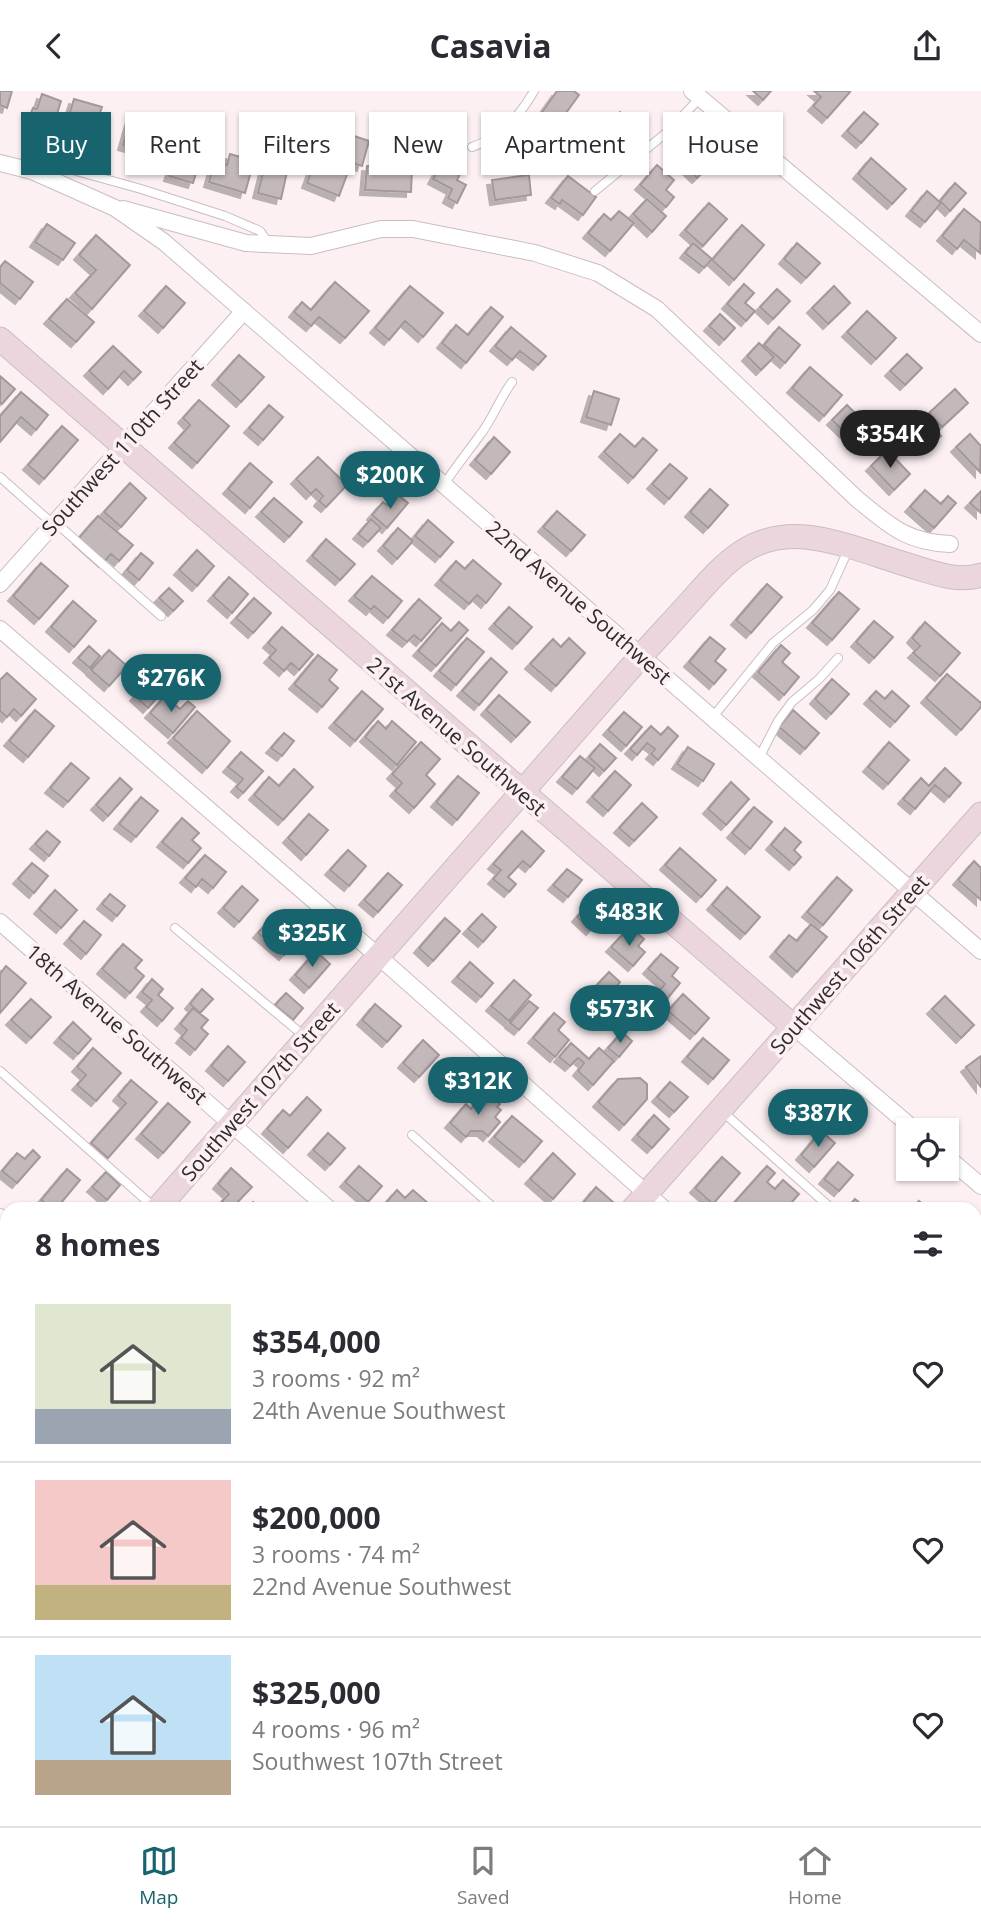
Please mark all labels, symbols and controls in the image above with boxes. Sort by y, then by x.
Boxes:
text: Casavia [429,24,552,67]
icon: back [35,27,73,65]
icon: share [908,27,946,65]
chip: Buy [21,112,111,175]
chip: Rent [125,112,225,175]
chip: Filters [239,112,355,175]
chip: New [369,112,467,175]
chip: Apartment [481,112,649,175]
chip: House [663,112,783,175]
street label: Southwest 110th Street [35,353,209,541]
pin: $354K [841,411,939,470]
text: $354K [856,417,924,449]
pin: $200K [341,451,439,511]
text: $200K [356,458,424,490]
street label: 22nd Avenue Southwest [480,514,678,690]
street label: 21st Avenue Southwest [362,650,552,822]
pin: $276K [122,655,220,714]
text: $276K [137,661,205,693]
street label: Southwest 106th Street [763,868,935,1060]
pin: $483K [580,889,678,948]
text: $483K [595,895,663,927]
pin: $325K [263,909,361,969]
text: $325K [278,916,346,948]
street label: 18th Avenue Southwest [21,938,213,1110]
pin: $573K [571,985,669,1045]
text: $573K [586,992,654,1024]
street label: Southwest 107th Street [174,995,346,1187]
pin: $312K [429,1058,527,1117]
text: $312K [444,1064,512,1096]
pin: $387K [769,1089,867,1149]
text: $387K [784,1096,852,1128]
map controls [896,1118,959,1181]
button: locate [896,1118,959,1181]
text: 8 homes [35,1224,160,1265]
icon: filters [909,1225,947,1263]
text: $354,000 [252,1321,381,1362]
icon: home [91,1332,175,1416]
icon: heart [909,1355,947,1393]
text: 3 rooms · 92 m² [252,1362,420,1394]
text: 24th Avenue Southwest [252,1394,505,1426]
text: $200,000 [252,1497,381,1538]
icon: home [91,1508,175,1592]
icon: heart [909,1531,947,1569]
text: 3 rooms · 74 m² [252,1538,420,1570]
text: 22nd Avenue Southwest [252,1570,511,1602]
text: $325,000 [252,1672,381,1713]
icon: home [91,1683,175,1767]
icon: heart [909,1706,947,1744]
text: 4 rooms · 96 m² [252,1713,420,1745]
text: Southwest 107th Street [252,1745,503,1777]
tab: Map [139,1842,178,1910]
tab: Saved [457,1842,510,1910]
tab: Home [788,1842,842,1910]

